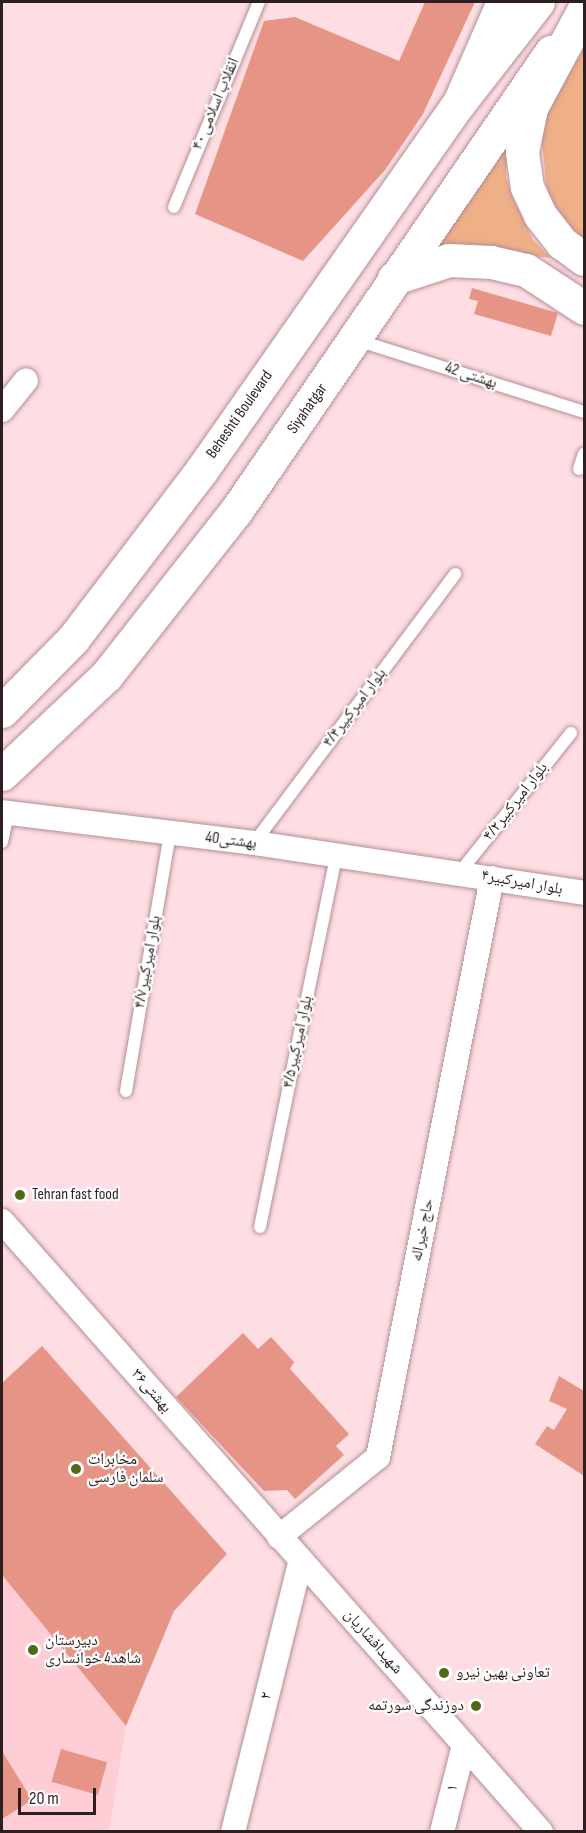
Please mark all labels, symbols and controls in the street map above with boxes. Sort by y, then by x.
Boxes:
street label: انقلاب اسلامی ۴۰ [188,55,244,153]
street label: 42 بهشتی [442,359,500,393]
street label: Beheshti Boulevard [203,367,277,463]
street label: Siyahatgar [284,380,332,438]
street label: بلوار امیرکبیر۴/۴ [319,665,391,751]
street label: بلوار امیرکبیر۴/۲ [479,759,553,845]
street label: 40بهشتی [204,828,258,854]
street label: ۴بلوار امیرکبیر [480,866,564,900]
street label: بلوار امیرکبیر۴/۷ [130,914,166,1010]
street label: بلوار امیرکبیر۴/۵ [279,994,317,1090]
place label: Tehran fast food [32,1185,119,1205]
marker: Tehran fast food [13,1188,27,1202]
street label: حاج خیراله [407,1197,439,1263]
street label: بهشتی۳۶ [127,1365,175,1417]
place label: مخابرات سلمان فارسی [88,1450,163,1488]
marker: مخابرات سلمان فارسی [69,1462,83,1476]
street label: شهیدافشاریان [339,1605,407,1679]
place label: دبیرستان شاهد4 خوانساری [45,1631,141,1669]
marker: دبیرستان شاهد4 خوانساری [26,1643,40,1657]
place label: تعاونی بهین نیرو [456,1663,550,1683]
marker: تعاونی بهین نیرو [437,1666,451,1680]
street label: ۲ [257,1690,277,1702]
place label: دوزندگی سورتمه [368,1696,464,1716]
marker: دوزندگی سورتمه [469,1699,483,1713]
scale bar [21,1776,99,1814]
street label: ۱ [443,1782,463,1794]
text: 20 m [29,1788,59,1809]

